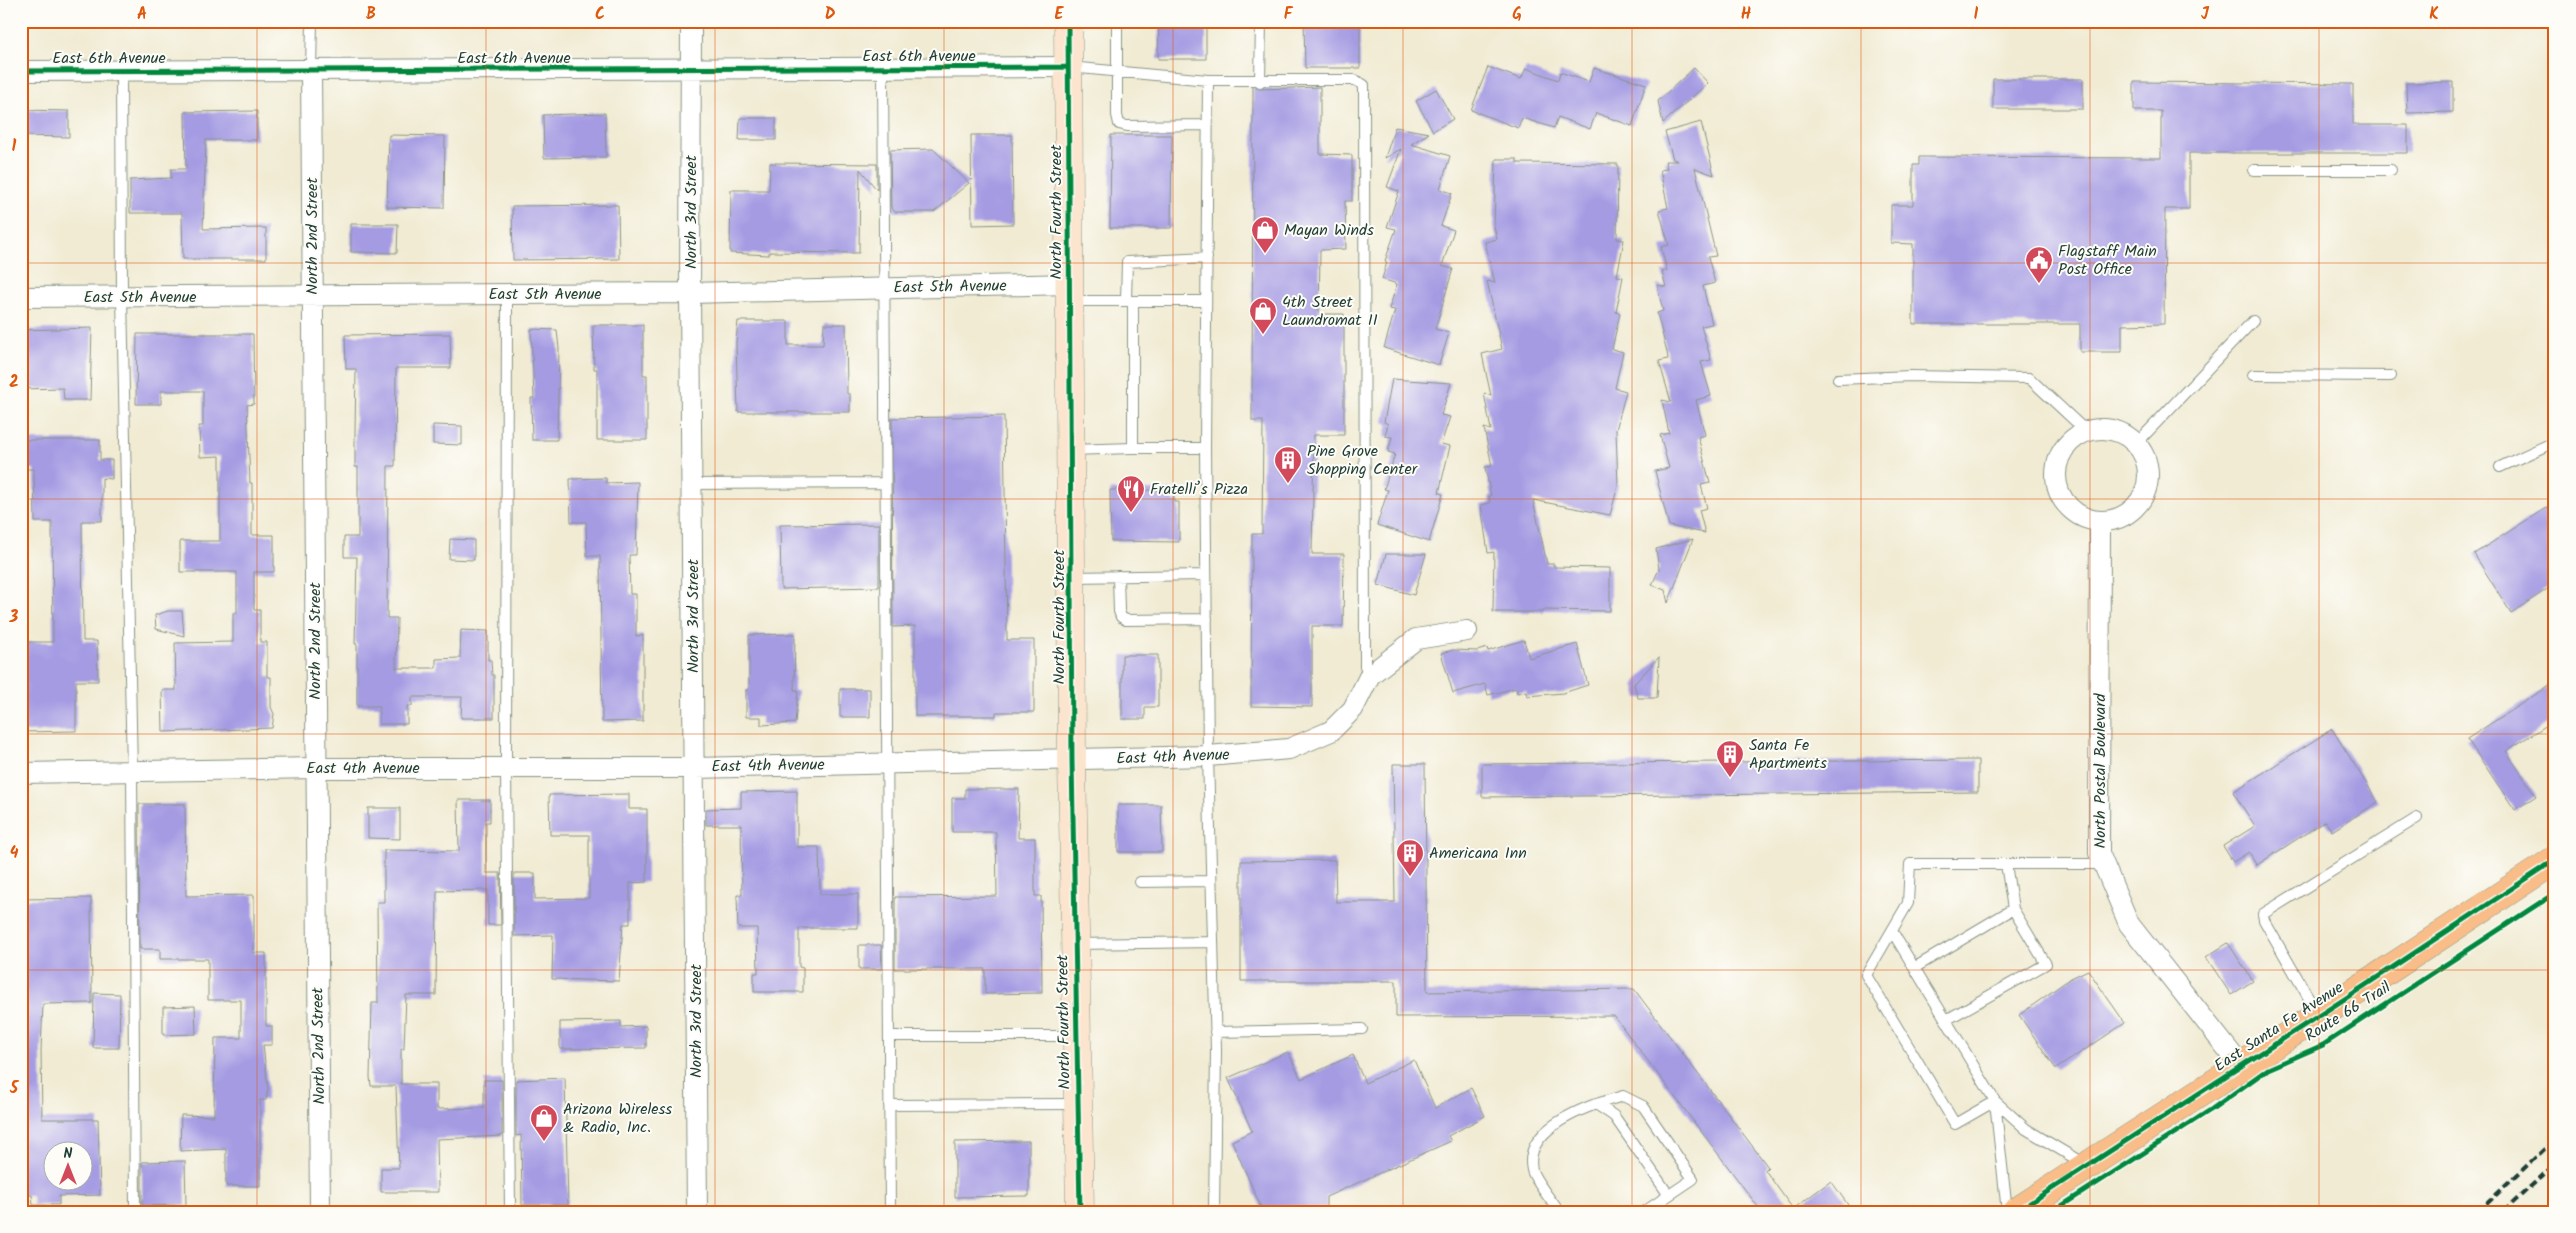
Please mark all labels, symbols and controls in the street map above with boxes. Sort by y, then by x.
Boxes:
text: A [137,2,147,27]
text: B [366,2,376,27]
text: C [595,2,605,27]
text: D [825,2,836,27]
text: E [1055,2,1065,27]
text: F [1284,2,1294,27]
text: G [1512,2,1522,27]
text: H [1741,2,1751,27]
text: I [1974,2,1979,27]
text: J [2201,2,2210,27]
text: K [2429,2,2439,27]
street label: East 6th Avenue [862,44,976,69]
street label: East 6th Avenue [52,46,166,71]
street label: East 6th Avenue [457,46,571,71]
text: 1 [12,134,17,159]
street label: North Fourth Street [1044,144,1069,279]
street label: North 3rd Street [679,154,704,269]
street label: North 2nd Street [300,177,325,295]
shop icon: Mayan Winds [1250,215,1280,254]
place label: Mayan Winds [1284,218,1374,243]
place label: Flagstaff Main Post Office [2058,239,2157,282]
public building icon: Flagstaff Main Post Office [2024,245,2054,284]
street label: East 5th Avenue [893,274,1007,300]
street label: East 5th Avenue [488,282,602,307]
street label: East 5th Avenue [83,285,197,310]
place label: 4th Street Laundromat II [1282,290,1378,333]
shop icon: 4th Street Laundromat II [1248,296,1278,335]
text: 2 [9,370,19,395]
place label: Pine Grove Shopping Center [1307,439,1419,482]
building icon: Pine Grove Shopping Center [1273,445,1303,484]
restaurant icon: Fratelli’s Pizza [1116,474,1146,513]
place label: Fratelli’s Pizza [1150,477,1248,502]
street label: North Fourth Street [1047,549,1072,684]
street label: North 3rd Street [681,558,706,673]
street label: North 2nd Street [303,582,328,700]
text: 3 [9,605,19,630]
street label: North Postal Boulevard [2088,692,2113,849]
place label: Santa Fe Apartments [1749,733,1827,776]
building icon: Santa Fe Apartments [1715,739,1745,778]
street label: East 4th Avenue [1116,743,1230,771]
street label: East 4th Avenue [711,753,825,779]
street label: East 4th Avenue [306,756,420,781]
building icon: Americana Inn [1395,838,1425,877]
text: 4 [10,841,19,866]
place label: Americana Inn [1429,841,1527,866]
street label: North Fourth Street [1050,954,1078,1090]
street label: North 3rd Street [684,963,709,1078]
street label: East Santa Fe Avenue [2209,976,2349,1078]
street label: Route 66 Trail [2300,976,2396,1048]
street label: North 2nd Street [305,986,333,1105]
text: 5 [9,1076,20,1101]
place label: Arizona Wireless & Radio, Inc. [563,1097,672,1140]
shop icon: Arizona Wireless & Radio, Inc. [529,1103,559,1142]
north arrow [42,1140,92,1190]
text: N [64,1143,73,1165]

